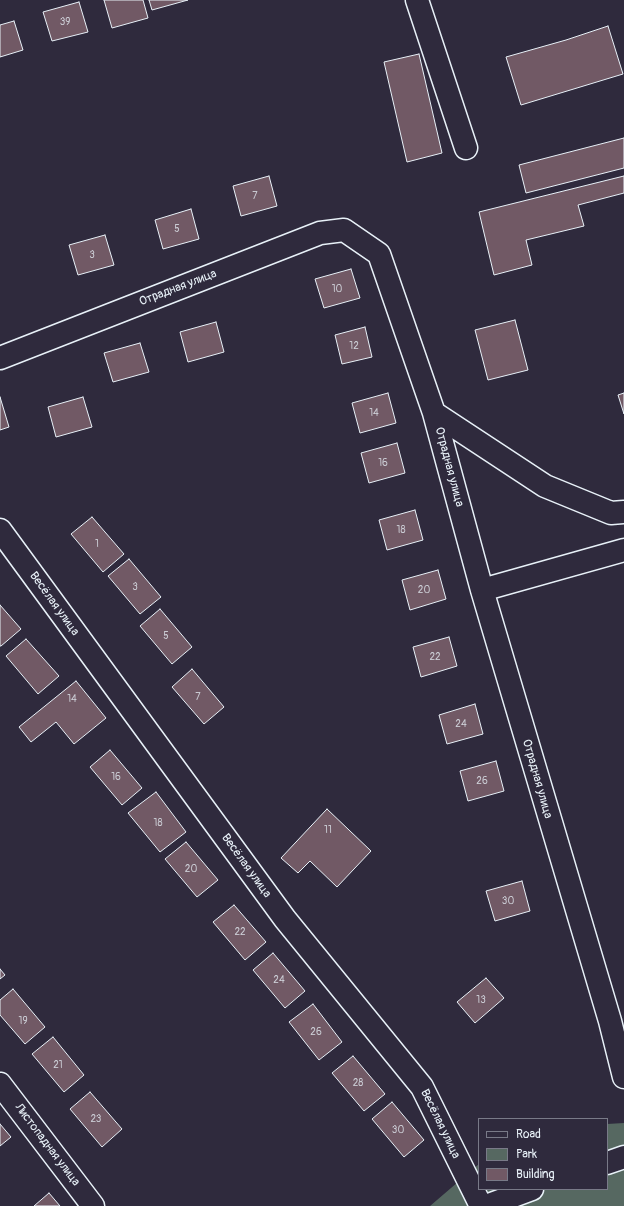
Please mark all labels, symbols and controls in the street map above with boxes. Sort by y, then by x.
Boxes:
house number: 39 [60,16,70,28]
house number: 7 [252,190,258,202]
house number: 5 [174,223,180,235]
house number: 3 [89,249,95,261]
street label: Отрадная улица [137,267,219,309]
house number: 10 [332,283,342,295]
house number: 12 [349,340,359,352]
house number: 14 [369,407,379,419]
street label: Отрадная улица [431,426,467,508]
house number: 16 [378,457,388,469]
house number: 18 [397,524,405,536]
house number: 1 [95,538,99,550]
street label: Весёлая улица [26,569,82,639]
house number: 3 [132,581,138,593]
house number: 20 [418,584,430,596]
house number: 5 [163,630,169,642]
house number: 22 [429,651,441,663]
house number: 7 [195,691,201,703]
house number: 14 [67,693,77,705]
house number: 24 [455,718,467,730]
street label: Отрадная улица [519,738,555,820]
house number: 16 [111,771,121,783]
house number: 26 [476,775,488,787]
house number: 18 [154,817,162,829]
house number: 11 [324,824,332,836]
street label: Весёлая улица [218,831,274,901]
house number: 20 [185,863,197,875]
house number: 30 [502,895,514,907]
house number: 22 [234,926,246,938]
house number: 24 [273,974,285,986]
house number: 13 [476,994,486,1006]
house number: 19 [18,1015,28,1027]
house number: 26 [310,1026,322,1038]
house number: 21 [53,1059,63,1071]
house number: 28 [353,1077,363,1089]
street label: Весёлая улица [417,1087,463,1161]
street label: Листопадная улица [11,1101,83,1189]
house number: 23 [91,1113,101,1125]
legend [478,1118,608,1190]
house number: 30 [392,1124,404,1136]
text: Road [516,1127,541,1142]
text: Park [516,1147,537,1162]
text: Building [516,1167,555,1182]

